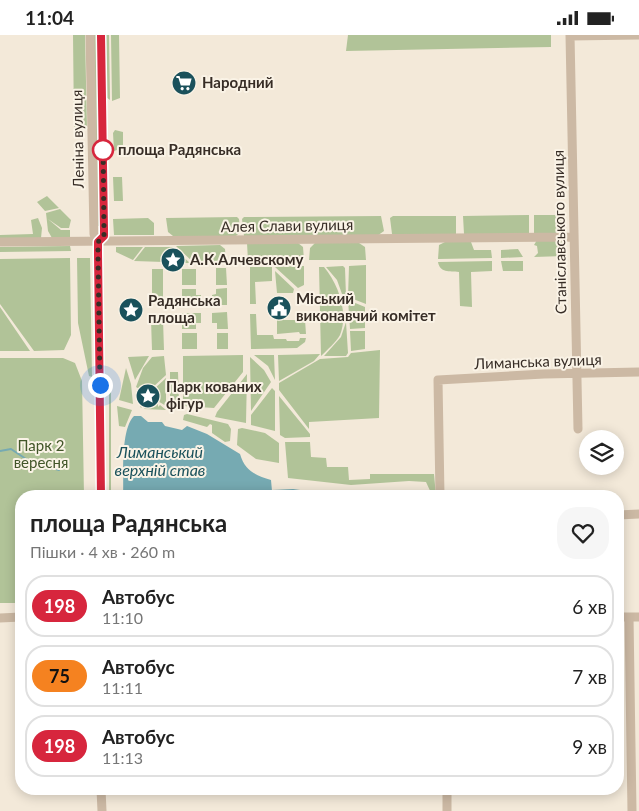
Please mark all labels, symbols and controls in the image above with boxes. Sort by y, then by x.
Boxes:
text: 11:04 [25,6,74,29]
supermarket icon: Народний [171,70,197,96]
place label: Народний [202,73,273,91]
street label: Леніна вулиця [67,90,87,189]
marker: площа Радянська [92,139,114,161]
place label: площа Радянська [118,140,241,158]
street label: Станіславського вулиця [549,150,569,314]
street label: Алея Слави вулиця [221,215,353,235]
place icon: А.К.Алчевскому [160,247,186,273]
place label: А.К.Алчевскому [189,250,303,268]
place label: Міський виконавчий комітет [296,289,436,324]
place label: Радянська площа [148,291,221,326]
public building icon: Міський виконавчий комітет [266,295,292,321]
place icon: Радянська площа [118,297,144,323]
street label: Лиманська вулиця [473,350,602,372]
your location [88,373,113,398]
place label: Парк кованих фігур [166,377,262,412]
place icon: Парк кованих фігур [135,383,161,409]
map controls [579,430,624,475]
button: layers [579,430,624,475]
park label: Парк 2 вересня [14,436,68,471]
water label: Лиманський верхній став [115,442,205,479]
button: heart [557,507,609,559]
text: площа Радянська [30,508,227,537]
text: Пішки · 4 хв · 260 m [30,542,175,561]
text: Автобус [102,585,175,608]
text: 198 [44,595,75,617]
text: 6 хв [572,595,607,618]
text: 11:10 [102,608,143,627]
text: Автобус [102,655,175,678]
text: 75 [49,665,70,687]
text: 7 хв [572,665,607,688]
text: 11:11 [102,678,143,697]
text: Автобус [102,725,175,748]
text: 198 [44,735,75,757]
text: 9 хв [572,735,607,758]
text: 11:13 [102,748,143,767]

